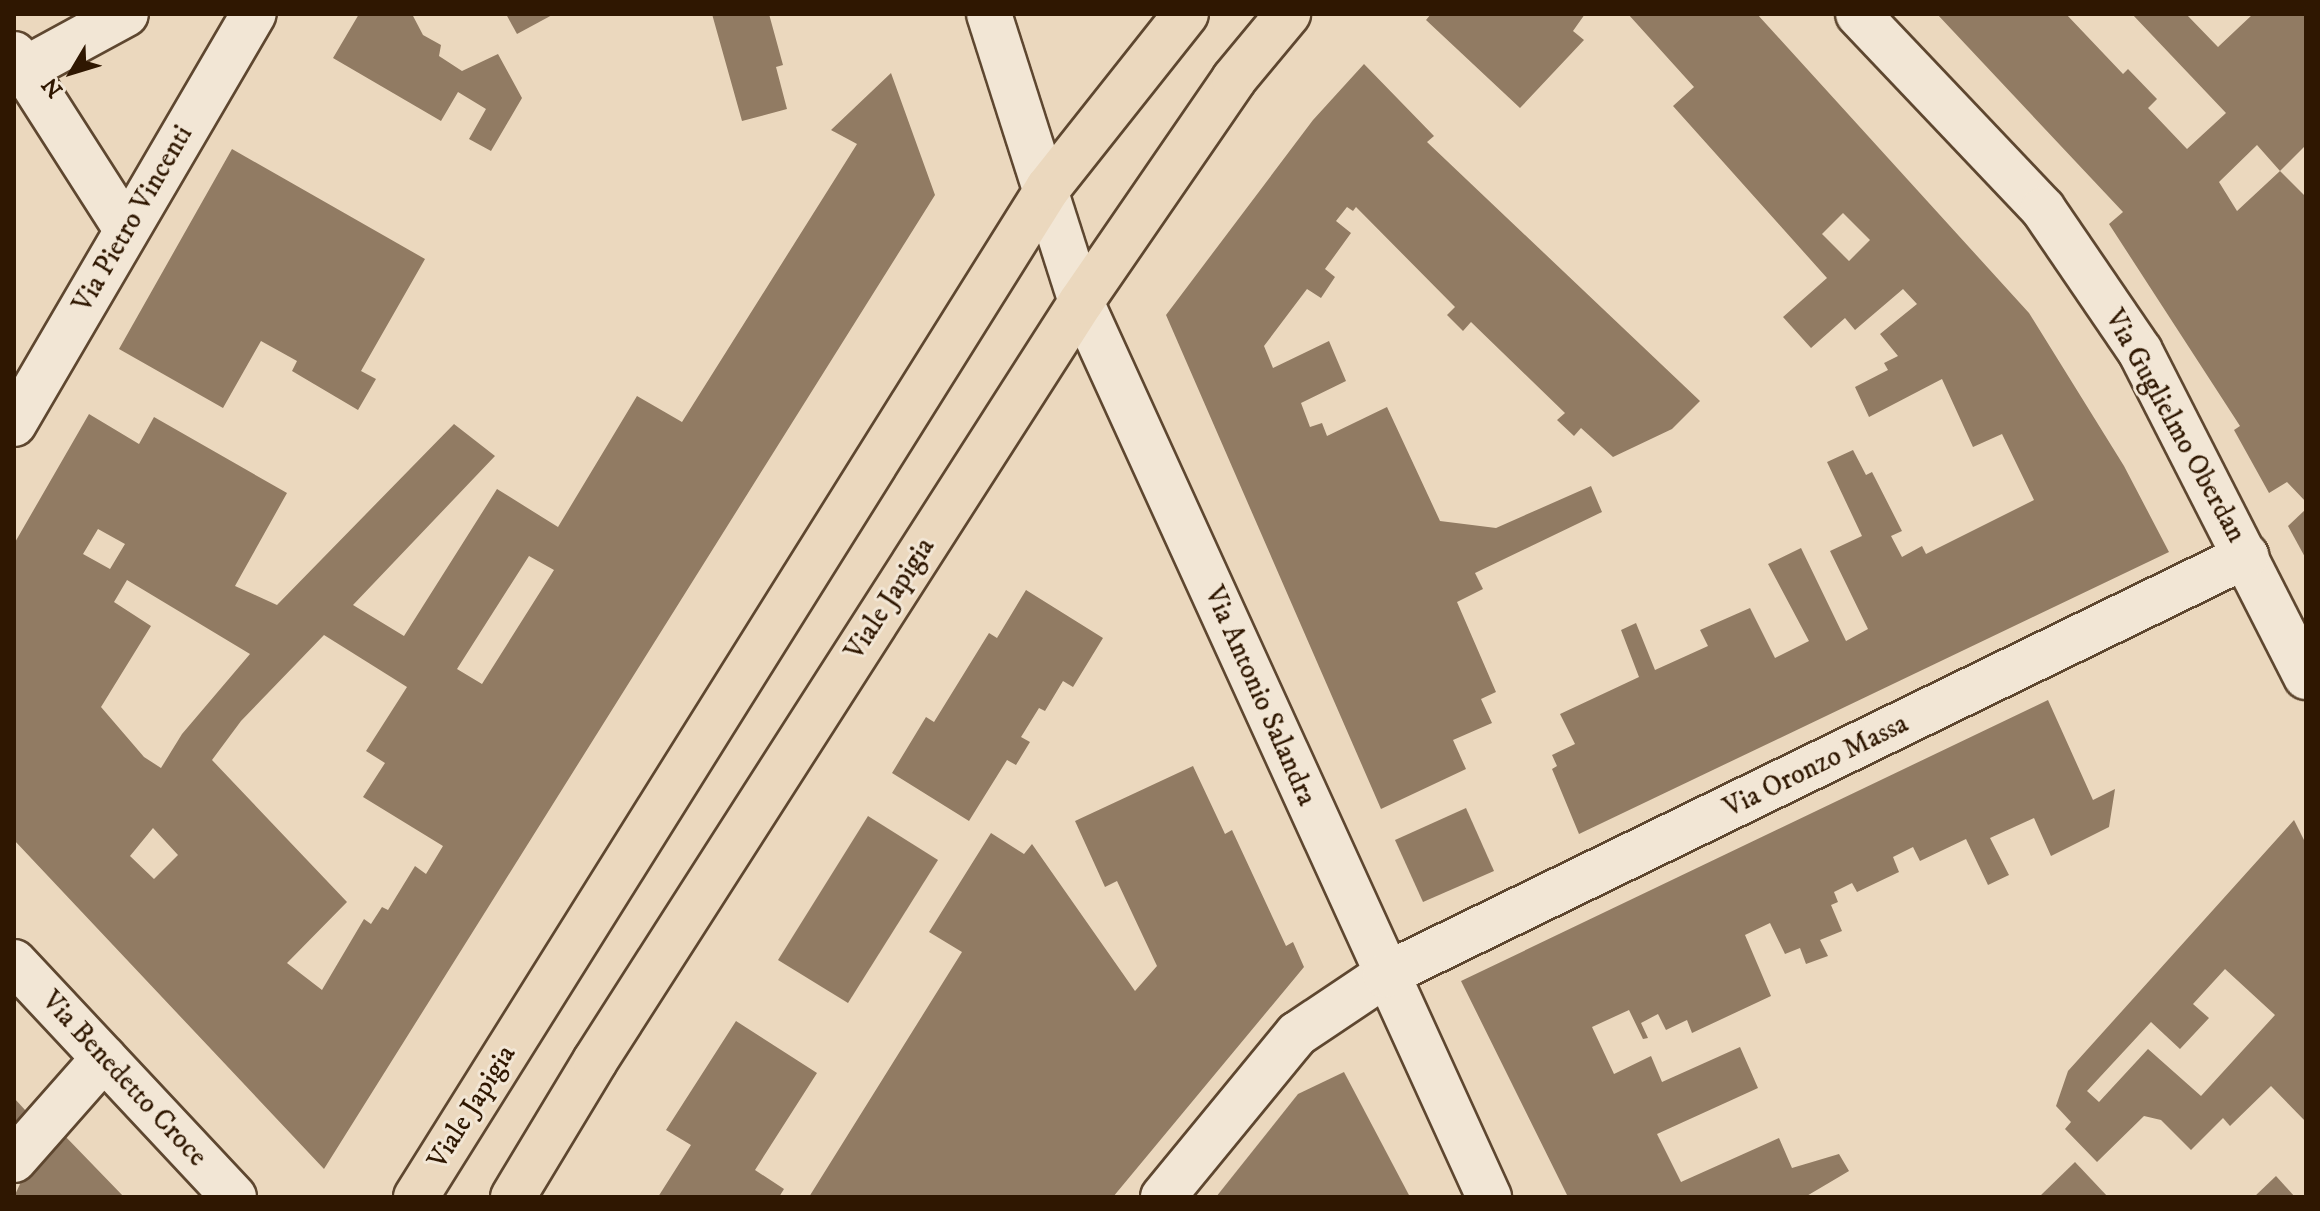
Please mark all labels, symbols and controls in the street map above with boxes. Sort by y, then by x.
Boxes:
north arrow [32,32,112,112]
text: N [36,72,69,103]
street label: Via Pietro Vincenti [66,120,200,318]
street label: Via Guglielmo Oberdan [2097,304,2253,548]
street label: Viale Japigia [838,532,942,666]
street label: Via Antonio Salandra [1197,581,1323,811]
street label: Via Oronzo Massa [1718,707,1914,825]
street label: Via Benedetto Croce [34,984,214,1174]
street label: Viale Japigia [421,1039,523,1175]

